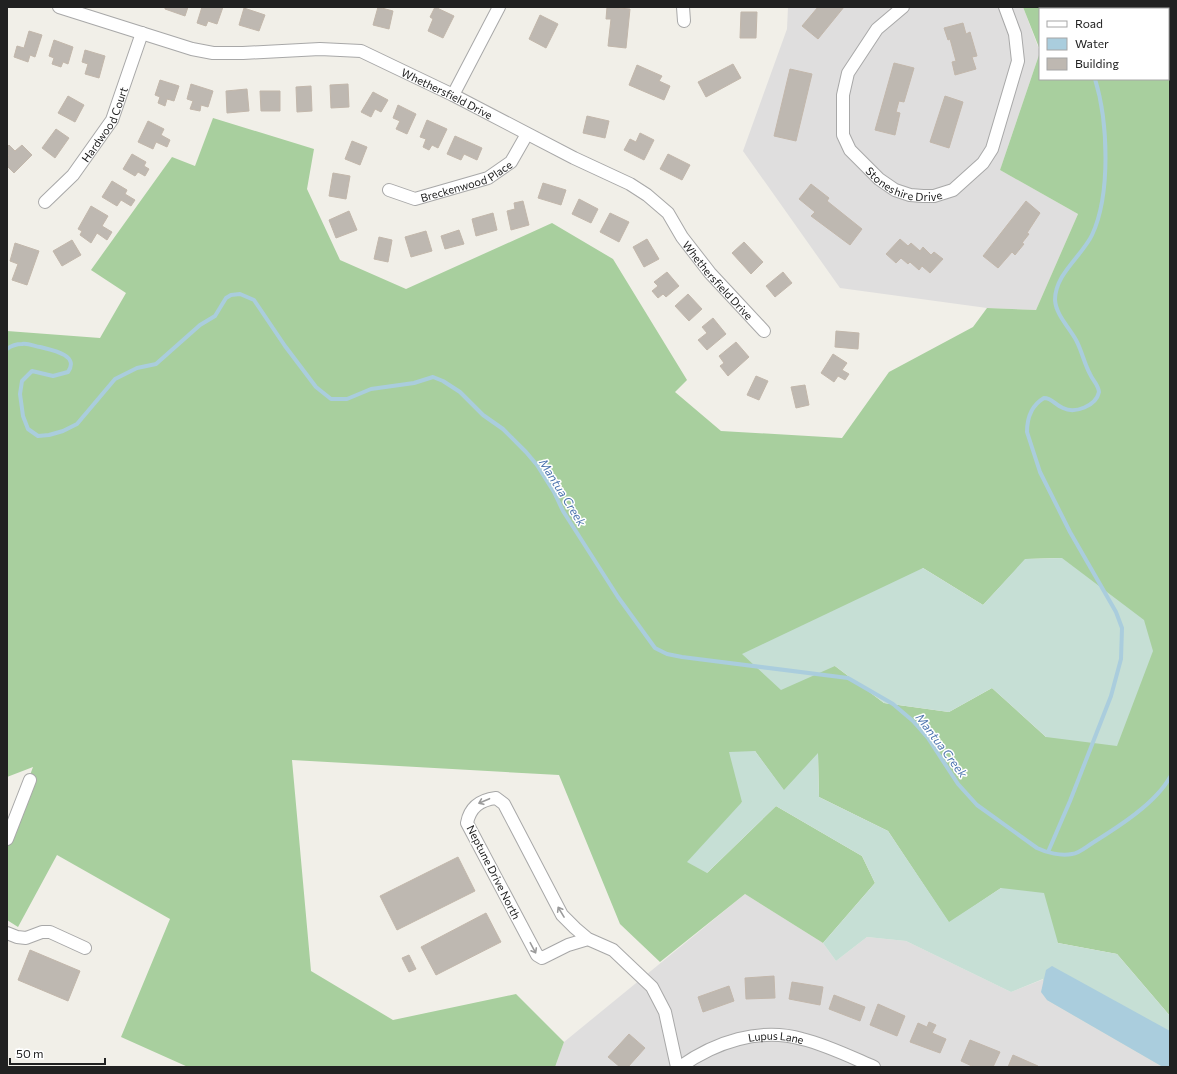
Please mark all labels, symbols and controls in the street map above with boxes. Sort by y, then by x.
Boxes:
legend [1039,8,1169,80]
text: Road [1075,16,1103,30]
text: Water [1075,36,1109,50]
text: Building [1075,56,1119,70]
street label: Whethersfield Drive [400,65,495,121]
street label: Hardwood Court [78,85,130,164]
street label: Breckenwood Place [419,157,514,204]
street label: Stoneshire Drive [864,164,944,203]
street label: Whethersfield Drive [681,238,756,322]
water label: Mantua Creek [537,456,590,529]
water label: Mantua Creek [913,710,971,780]
one-way arrow [479,798,491,806]
street label: Neptune Drive North [465,823,523,921]
one-way arrow [556,906,564,918]
one-way arrow [530,942,538,954]
street label: Lupus Lane [747,1028,806,1046]
scale bar [10,1040,105,1066]
text: 50 m [16,1046,44,1060]

